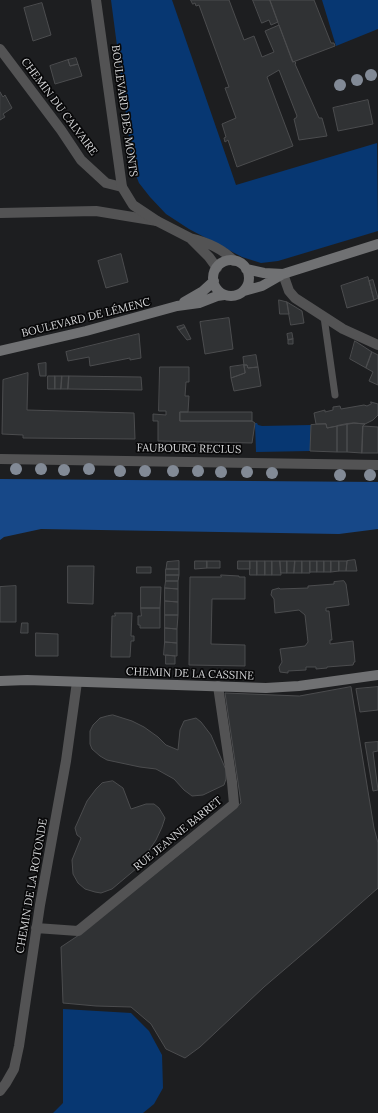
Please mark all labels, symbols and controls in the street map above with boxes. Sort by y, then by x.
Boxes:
street label: BOULEVARD DES MONTS [108,44,140,178]
street label: CHEMIN DU CALVAIRE [18,56,100,158]
street label: BOULEVARD DE LÉMENC [20,296,152,340]
street label: FAUBOURG RECLUS [137,441,241,457]
street label: CHEMIN DE LA CASSINE [126,665,254,683]
street label: RUE JEANNE BARRET [131,794,225,874]
street label: CHEMIN DE LA ROTONDE [14,817,50,955]

